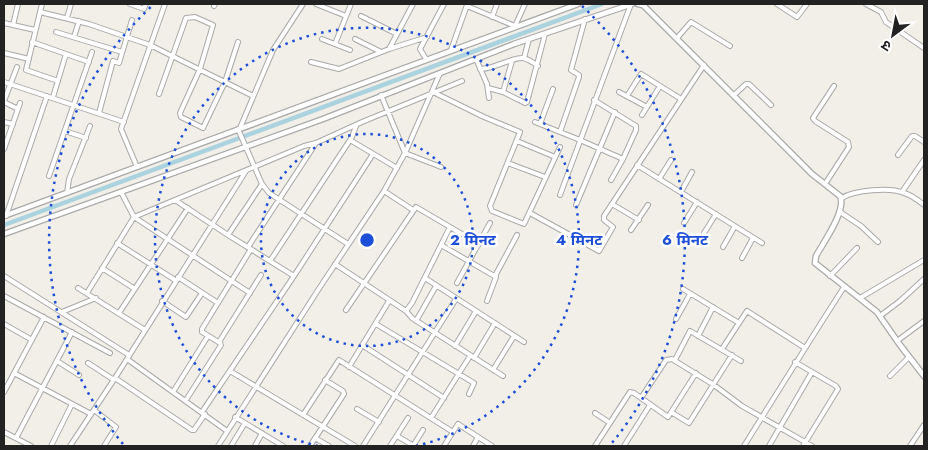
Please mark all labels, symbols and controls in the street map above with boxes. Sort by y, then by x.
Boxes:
north arrow [868,10,918,60]
text: उ [877,35,895,57]
text: 2 मिनट [450,229,497,251]
text: 4 मिनट [556,229,603,251]
text: 6 मिनट [662,229,709,251]
centre of rings [358,231,376,249]

